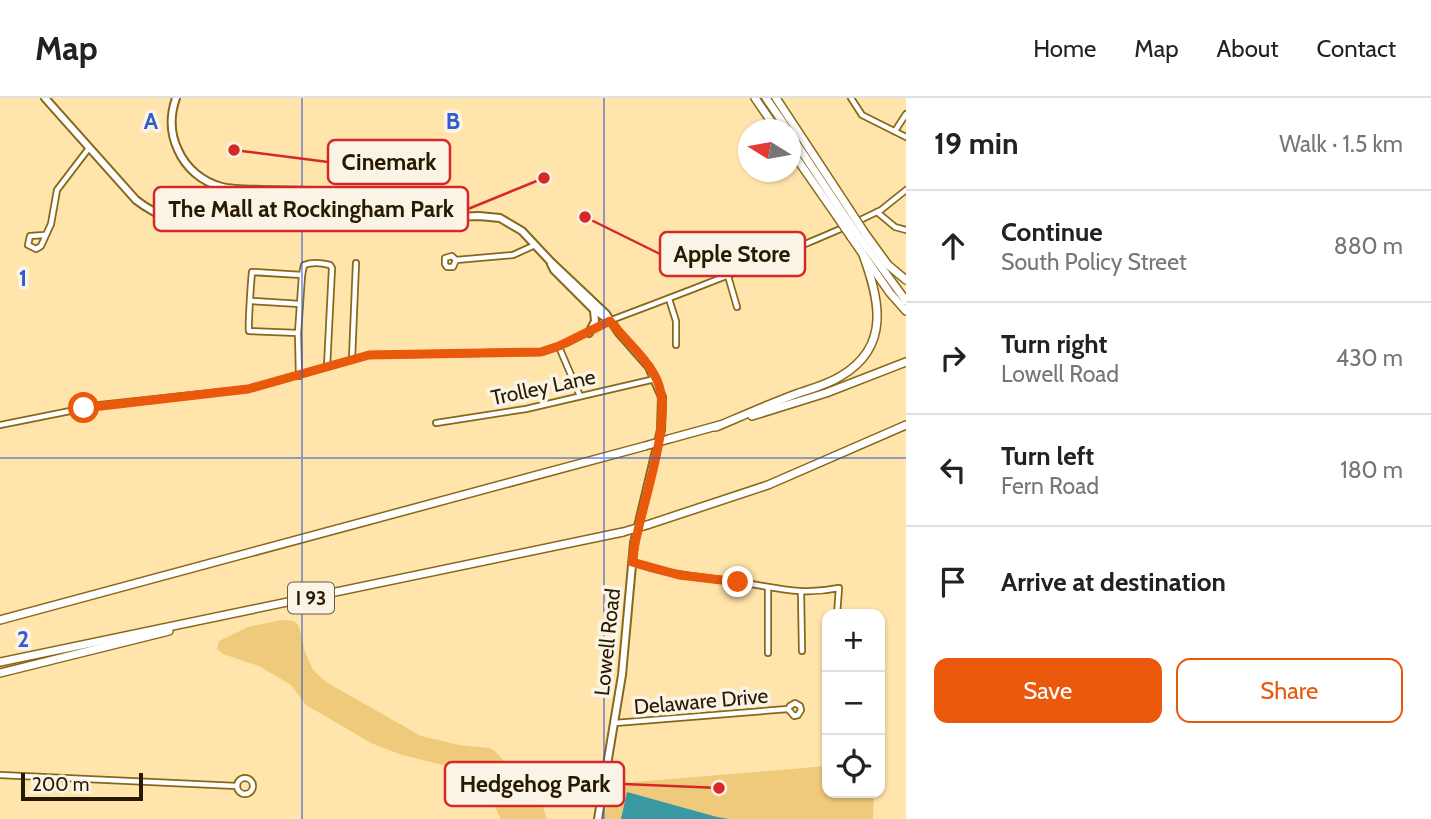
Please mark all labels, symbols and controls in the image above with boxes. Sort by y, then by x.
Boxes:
text: Map [35,28,98,68]
text: Home [1033,34,1096,63]
text: Map [1134,34,1179,63]
text: About [1217,34,1279,63]
text: Contact [1317,34,1396,63]
text: A [144,107,159,135]
text: B [446,107,460,135]
north arrow [738,119,801,182]
text: 19 min [934,125,1019,162]
text: Walk · 1.5 km [1279,130,1403,158]
callout: Cinemark [328,140,450,184]
text: Cinemark [342,148,437,176]
callout: The Mall at Rockingham Park [154,187,468,231]
text: The Mall at Rockingham Park [168,195,455,223]
text: Continue [1001,216,1103,248]
icon: ahead [934,227,972,265]
callout: Apple Store [660,232,805,276]
text: 880 m [1334,232,1403,260]
text: Apple Store [674,240,791,268]
text: South Policy Street [1001,248,1187,276]
text: 1 [19,264,27,292]
text: Turn right [1001,328,1107,360]
icon: right [934,339,972,377]
text: 430 m [1336,344,1403,372]
text: Lowell Road [1001,360,1119,388]
street label: Trolley Lane [488,364,598,410]
route start [68,392,99,423]
text: Turn left [1001,440,1094,472]
icon: left [934,451,972,489]
text: 180 m [1340,456,1403,484]
text: Fern Road [1001,472,1099,500]
icon: arrive [934,563,972,601]
route end [722,566,753,597]
text: Arrive at destination [1001,566,1226,598]
road number: I 93 [288,583,334,614]
street label: Lowell Road [589,587,625,697]
map controls [822,609,885,798]
button: + [822,609,885,672]
text: 2 [17,625,29,653]
button: Save [934,658,1162,723]
button: Share [1176,658,1403,723]
button: − [822,672,885,735]
street label: Delaware Drive [633,683,769,719]
button: locate [822,735,885,798]
callout: Hedgehog Park [445,762,624,806]
scale bar [21,770,144,802]
text: Hedgehog Park [460,770,611,798]
text: 200 m [32,773,89,796]

